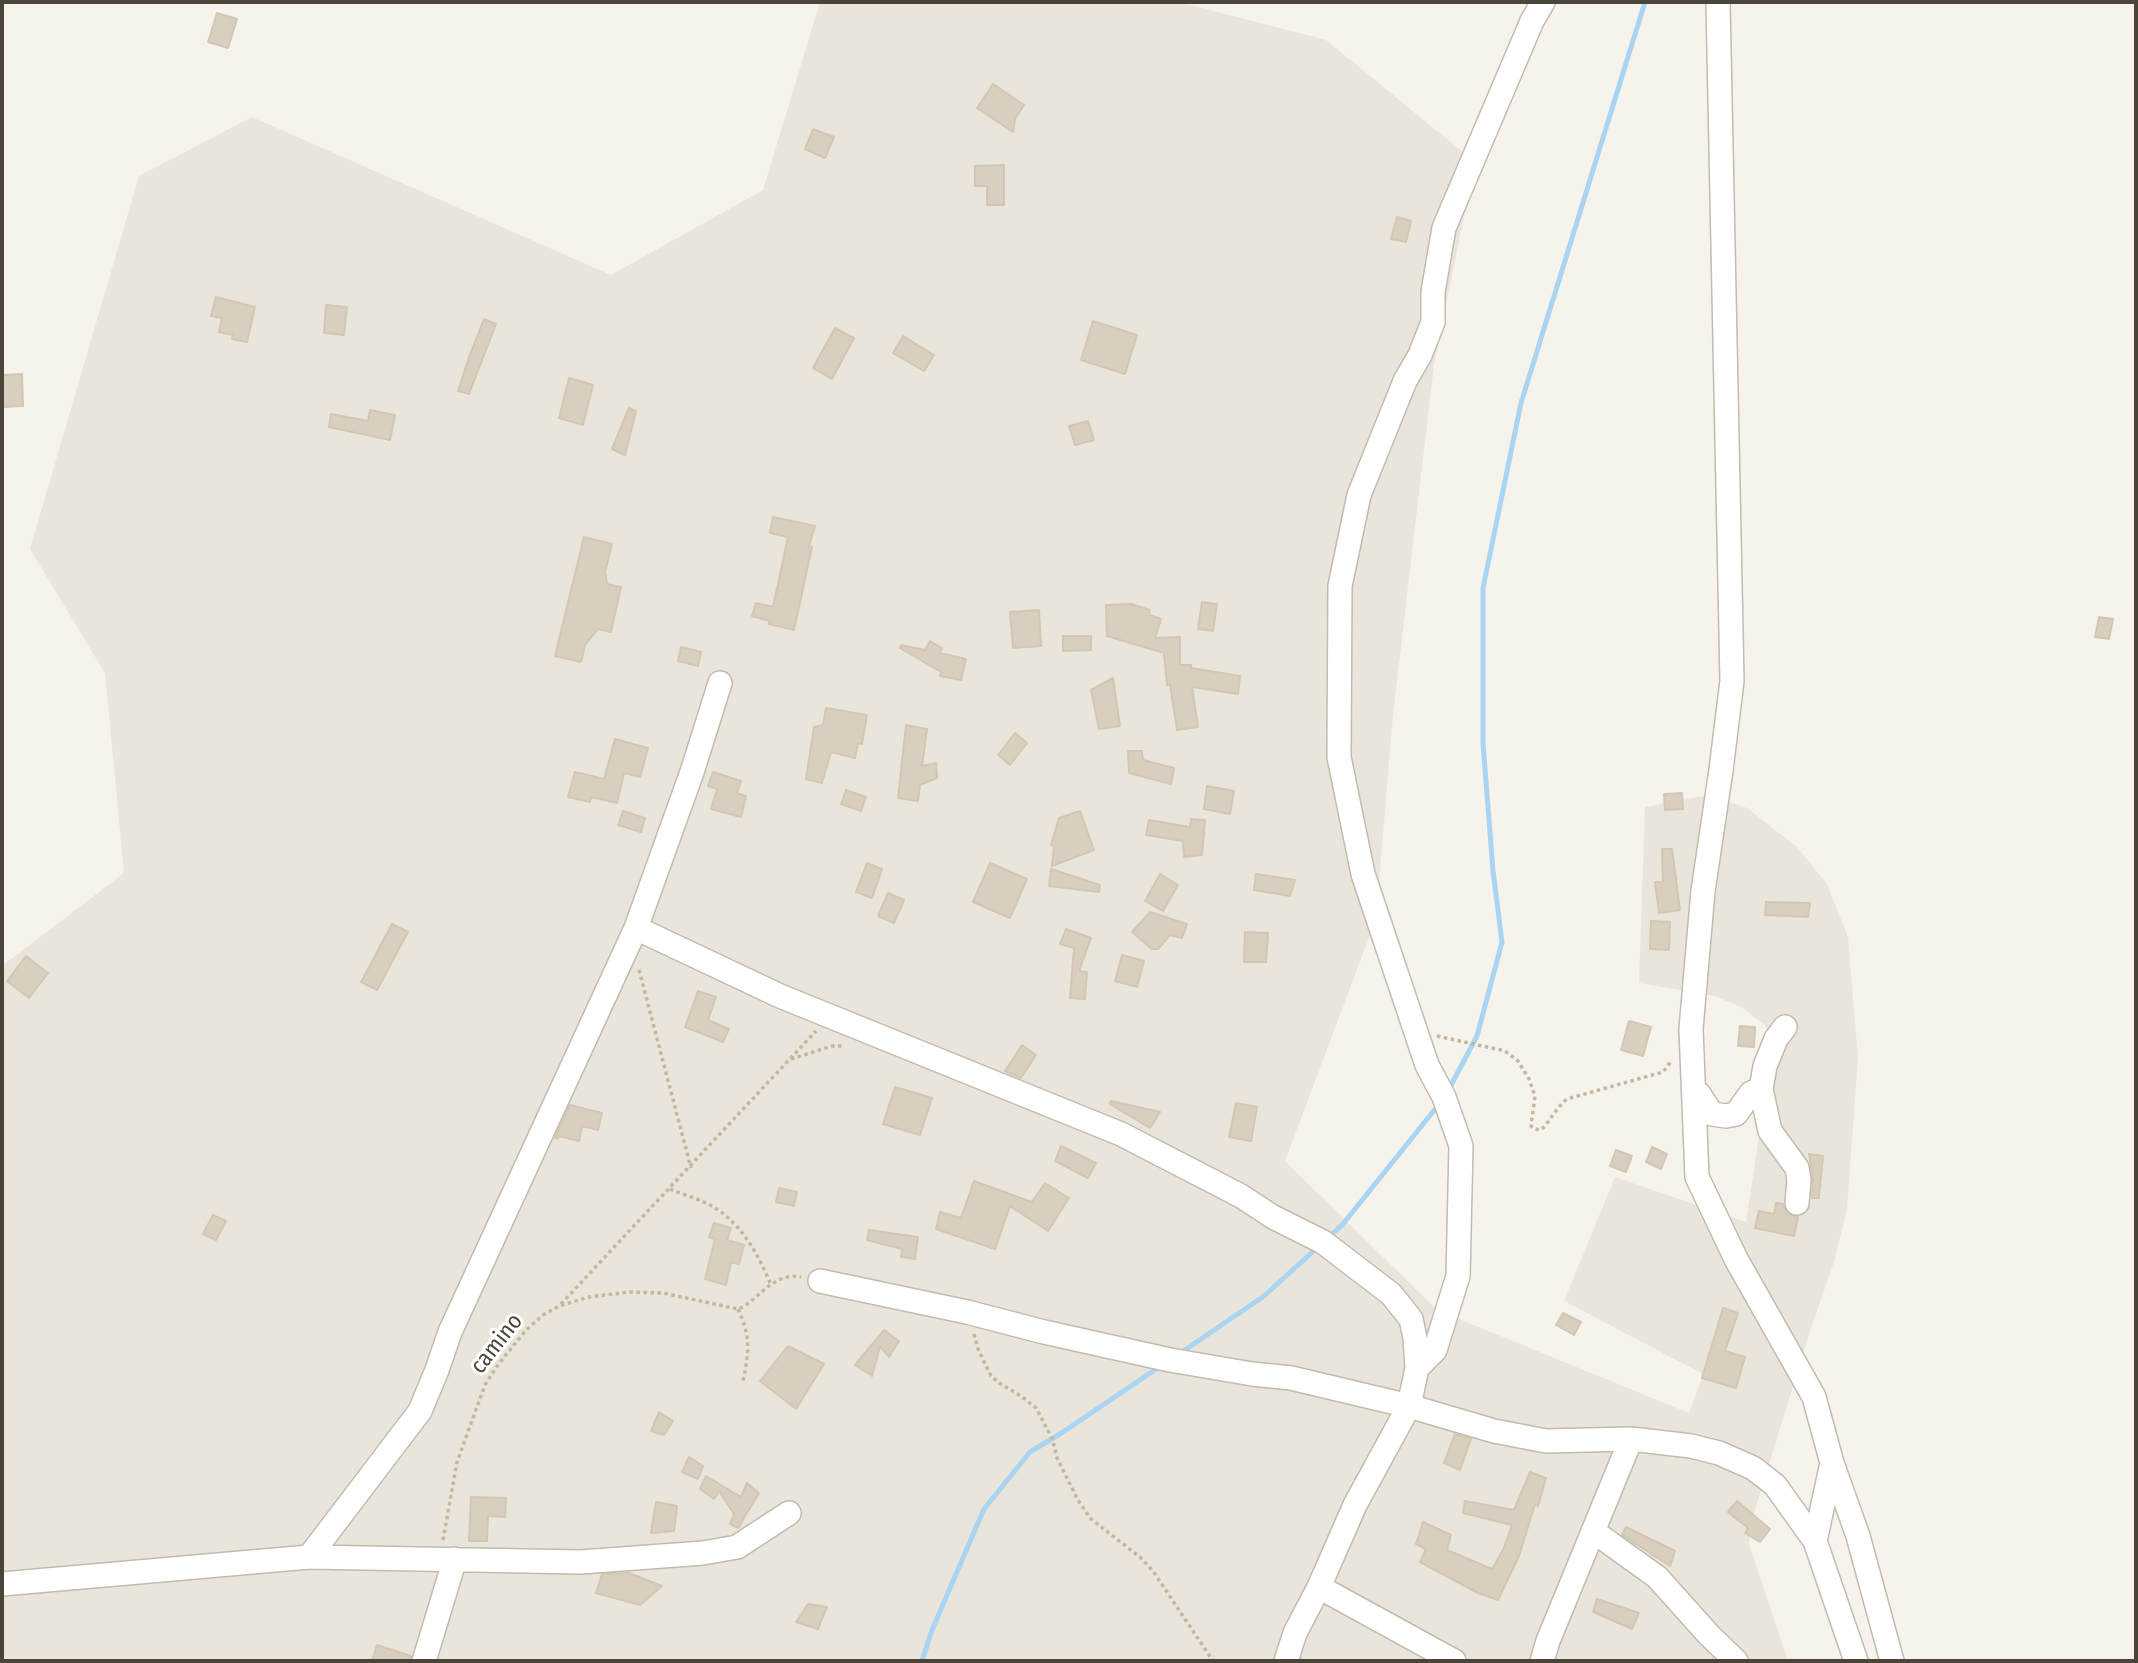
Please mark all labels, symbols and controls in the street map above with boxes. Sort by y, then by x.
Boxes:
street label: camino [465,1308,529,1380]

